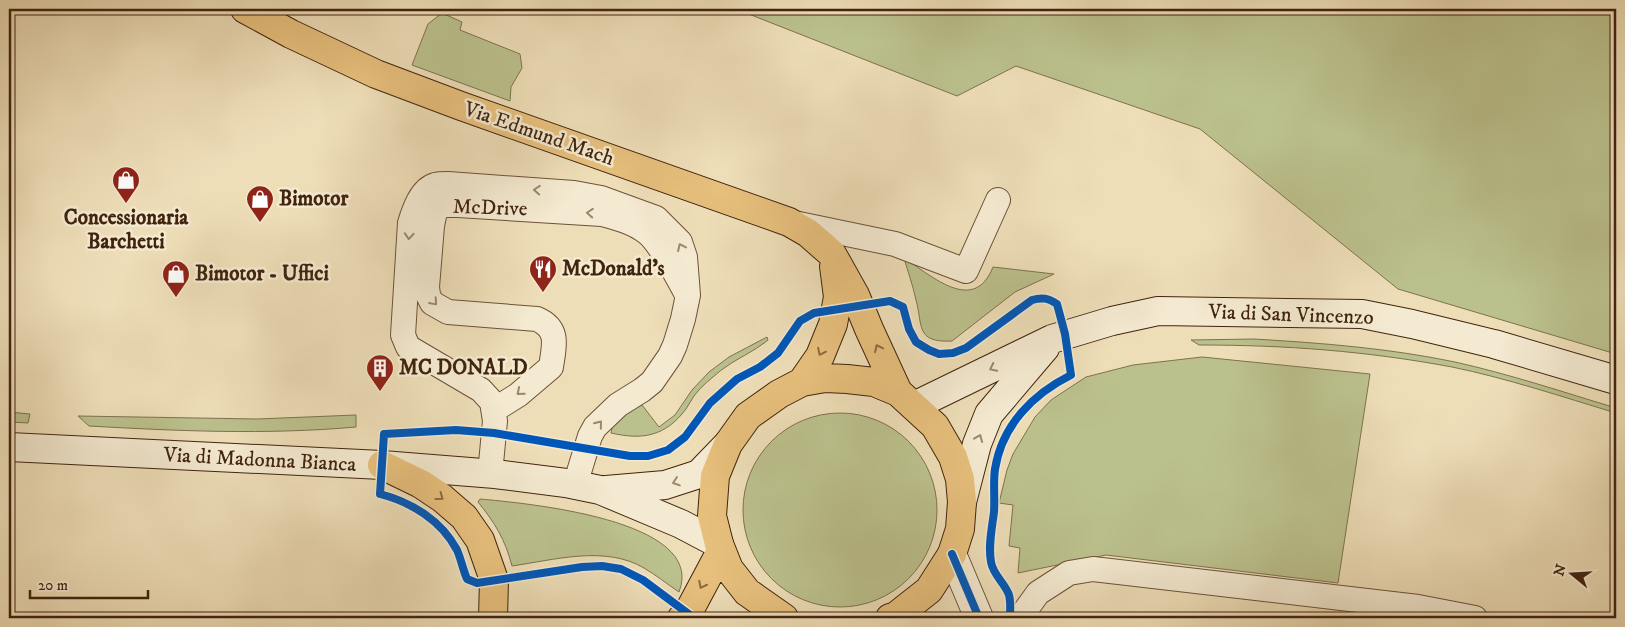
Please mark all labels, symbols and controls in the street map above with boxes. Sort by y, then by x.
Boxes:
street label: Via Edmund Mach [460,96,618,172]
shop icon: Concessionaria Barchetti [111,165,141,204]
shop icon: Bimotor [245,184,275,223]
one-way arrow [532,185,540,196]
place label: Bimotor [279,186,349,212]
street label: McDrive [452,194,528,222]
place label: Concessionaria Barchetti [64,205,189,255]
one-way arrow [585,208,593,219]
one-way arrow [403,233,414,241]
one-way arrow [677,243,687,252]
restaurant icon: McDonald's [528,254,558,293]
place label: McDonald's [562,256,665,282]
shop icon: Bimotor - Uffici [161,259,191,298]
place label: Bimotor - Uffici [195,261,329,287]
one-way arrow [428,296,437,305]
street label: Via di San Vincenzo [1207,299,1374,331]
one-way arrow [873,344,884,353]
one-way arrow [817,347,827,356]
building icon: MC DONALD [365,353,395,392]
place label: MC DONALD [399,355,528,381]
one-way arrow [989,362,998,372]
one-way arrow [517,387,526,396]
one-way arrow [593,421,601,430]
one-way arrow [973,434,984,443]
street label: Via di Madonna Bianca [162,442,357,478]
one-way arrow [672,476,680,486]
one-way arrow [434,491,444,500]
north arrow [1548,550,1598,600]
text: N [1550,562,1571,579]
scale bar [30,567,148,599]
text: 20 m [38,576,68,595]
one-way arrow [698,580,708,589]

